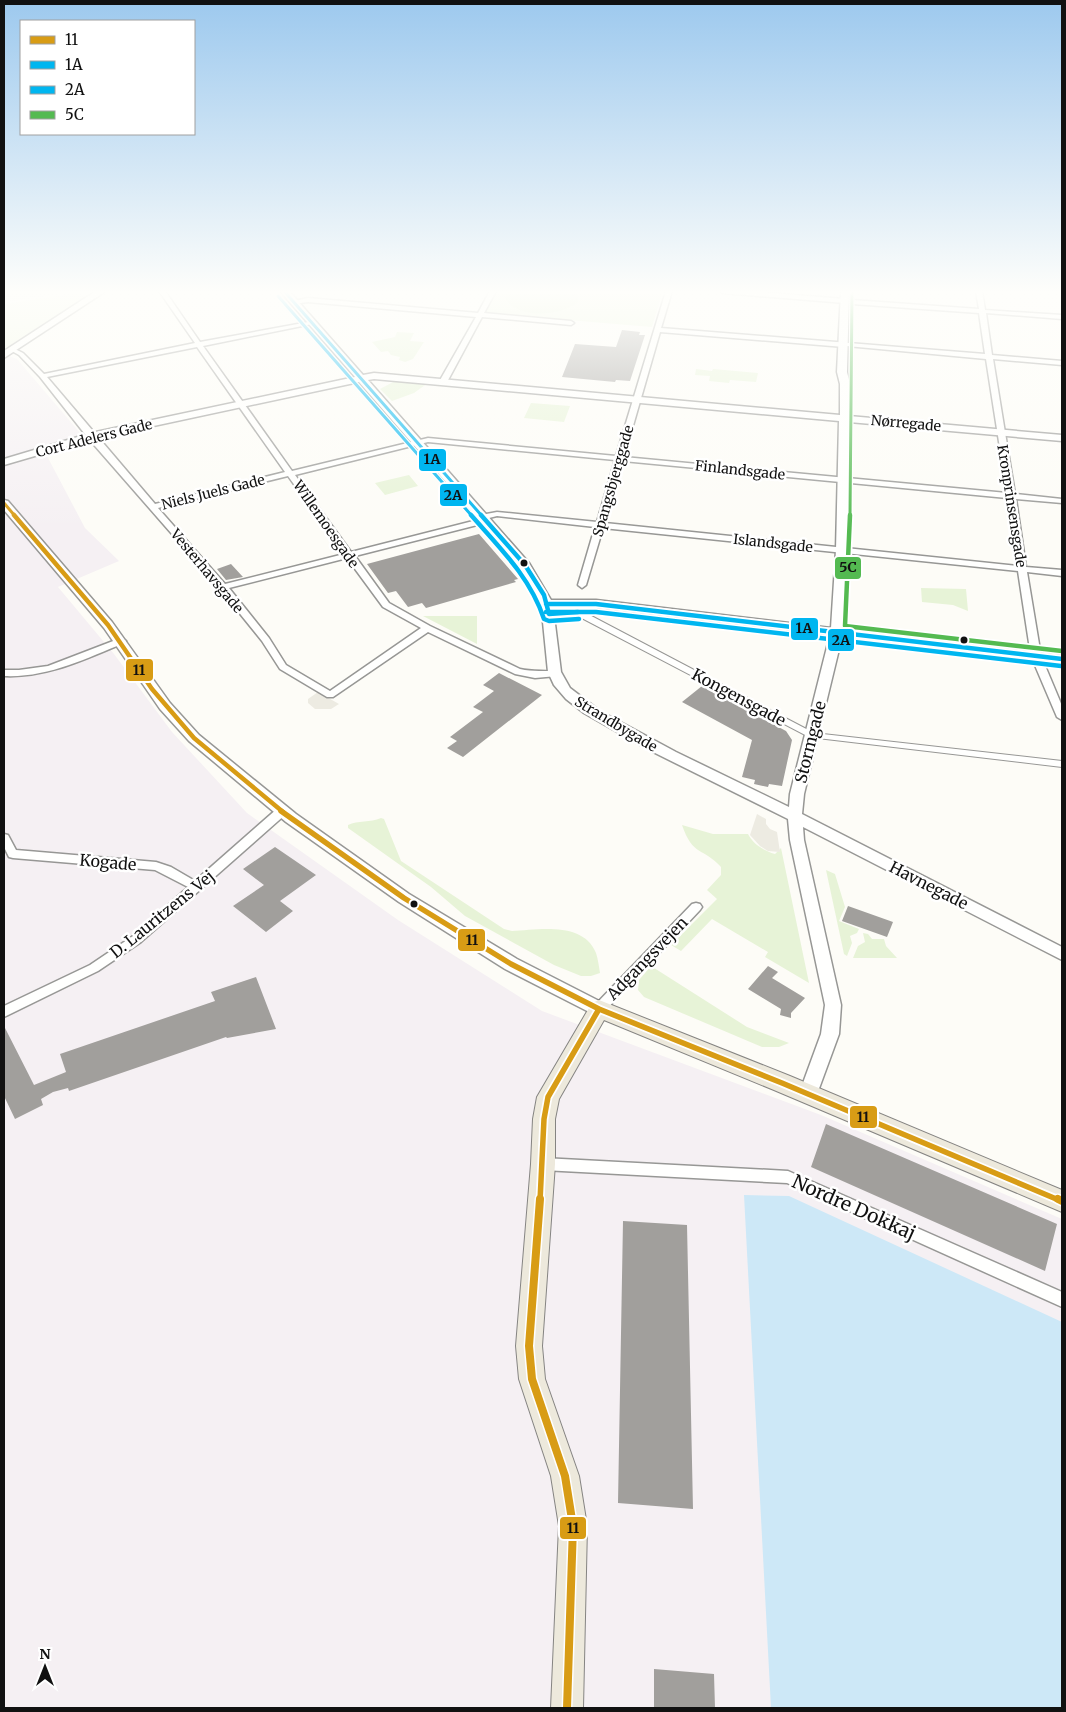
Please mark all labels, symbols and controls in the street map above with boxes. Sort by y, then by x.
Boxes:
legend [20,20,195,135]
text: 11 [65,30,78,49]
text: 1A [65,55,83,74]
text: 2A [65,80,85,99]
text: 5C [65,105,84,124]
street label: Nørregade [870,411,942,435]
street label: Cort Adelers Gade [34,415,154,461]
street label: Spangsbjerggade [588,423,638,539]
street label: Kronprinsensgade [993,443,1031,569]
line badge: 1A [418,448,447,472]
text: 1A [424,450,442,468]
street label: Finlandsgade [694,456,786,484]
street label: Niels Juels Gade [159,470,267,514]
street label: Willemoesgade [289,476,363,571]
line badge: 2A [439,483,468,507]
text: 2A [444,486,463,504]
street label: Vesterhavsgade [166,525,247,617]
street label: Islandsgade [732,530,814,556]
line badge: 5C [834,556,862,580]
unlabelled marker [519,558,529,568]
text: 5C [839,558,857,576]
line badge: 1A [790,617,819,641]
text: 1A [796,619,814,637]
line badge: 2A [827,628,855,652]
text: 2A [832,631,851,649]
unlabelled marker [959,635,969,645]
line badge: 11 [125,658,154,682]
text: 11 [133,661,146,679]
street label: Kongensgade [689,664,789,730]
street label: Strandbygade [571,692,661,756]
street label: Stormgade [790,699,830,785]
street label: Kogade [79,850,137,874]
street label: Havnegade [886,857,972,913]
street label: D. Lauritzens Vej [106,866,218,962]
unlabelled marker [409,899,419,909]
street label: Adgangsvejen [602,912,692,1005]
line badge: 11 [457,928,486,952]
text: 11 [466,931,479,949]
line badge: 11 [849,1105,878,1129]
text: 11 [857,1108,870,1126]
street label: Nordre Dokkaj [788,1169,920,1245]
line badge: 11 [559,1516,587,1540]
text: 11 [567,1519,580,1537]
north arrow [20,1642,70,1692]
text: N [39,1645,51,1663]

